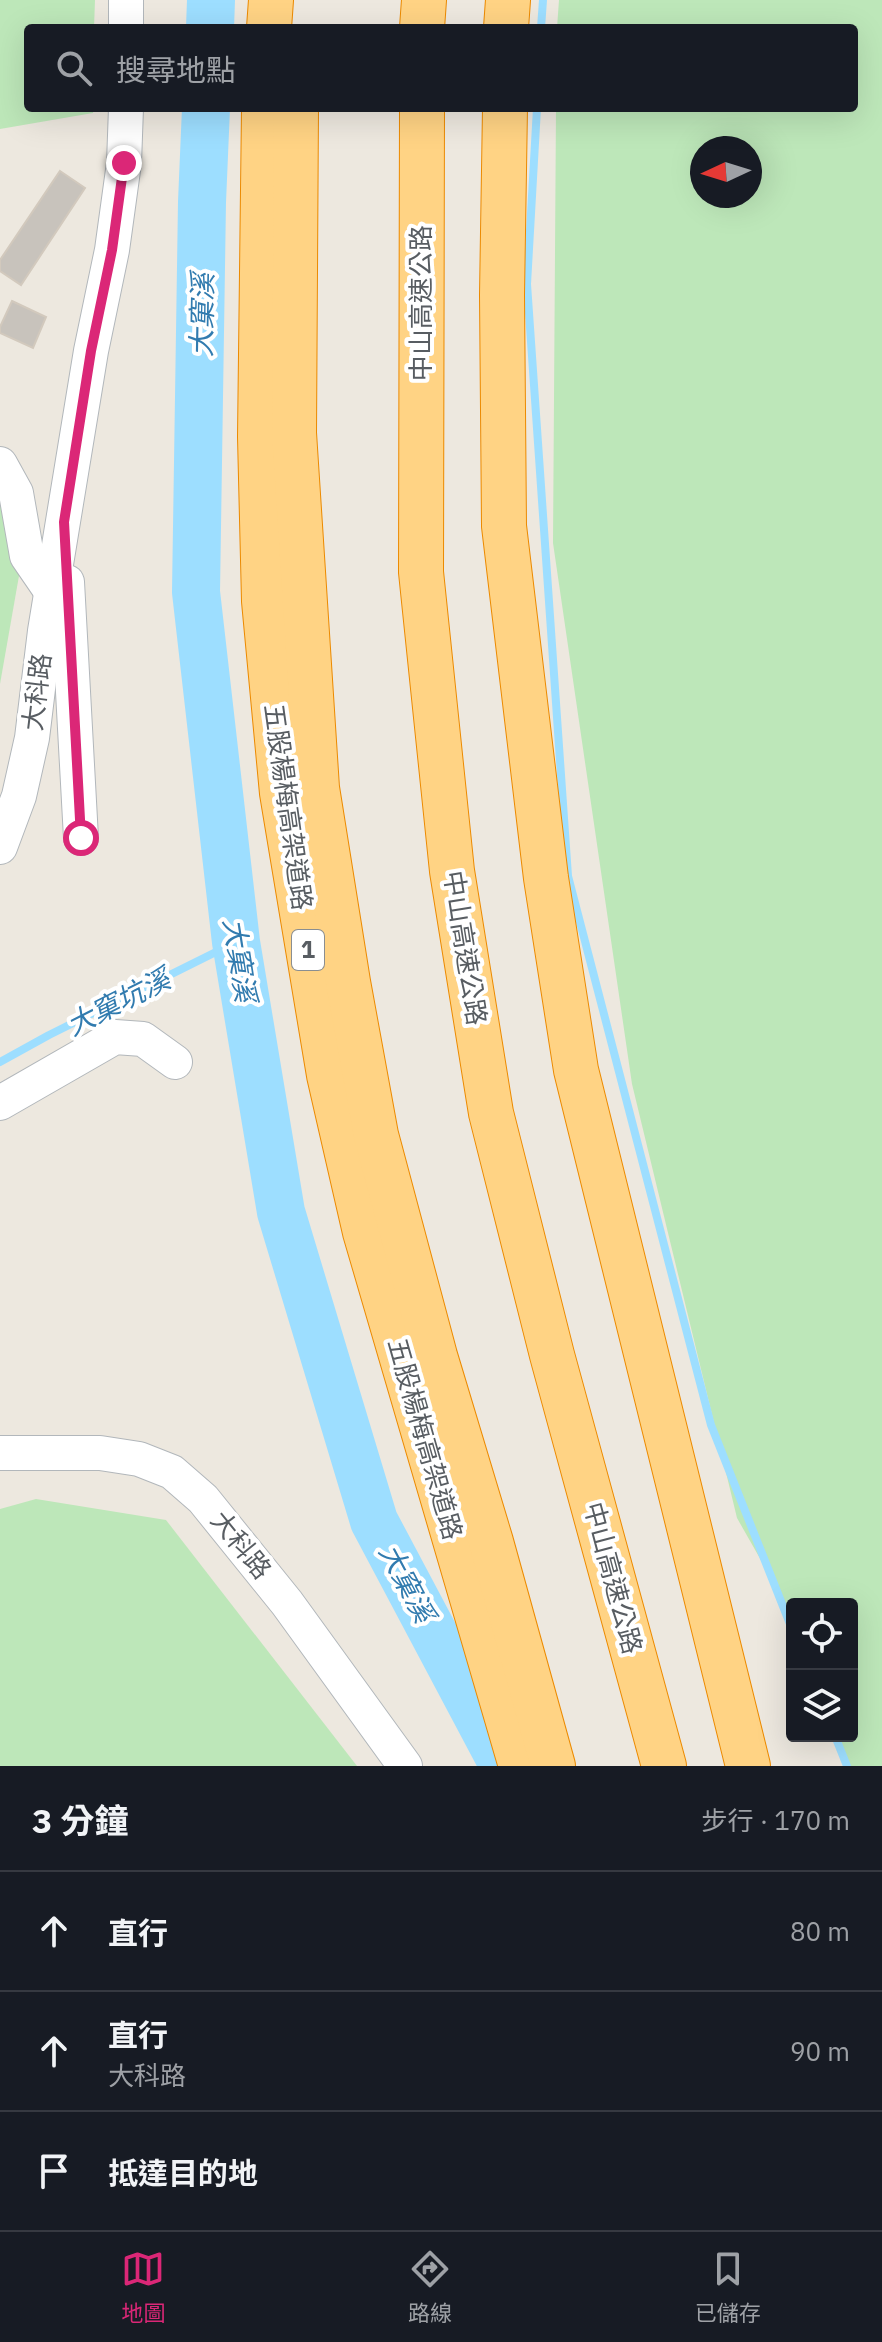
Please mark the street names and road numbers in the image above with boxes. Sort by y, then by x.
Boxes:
street label: 中山高速公路 [403,225,437,381]
street label: 大科路 [14,651,58,733]
street label: 五股楊梅高架道路 [258,701,320,912]
street label: 中山高速公路 [437,868,495,1028]
road number: 1 [292,930,324,970]
street label: 五股楊梅高架道路 [381,1334,471,1543]
street label: 中山高速公路 [577,1498,651,1657]
street label: 大科路 [204,1503,280,1585]

